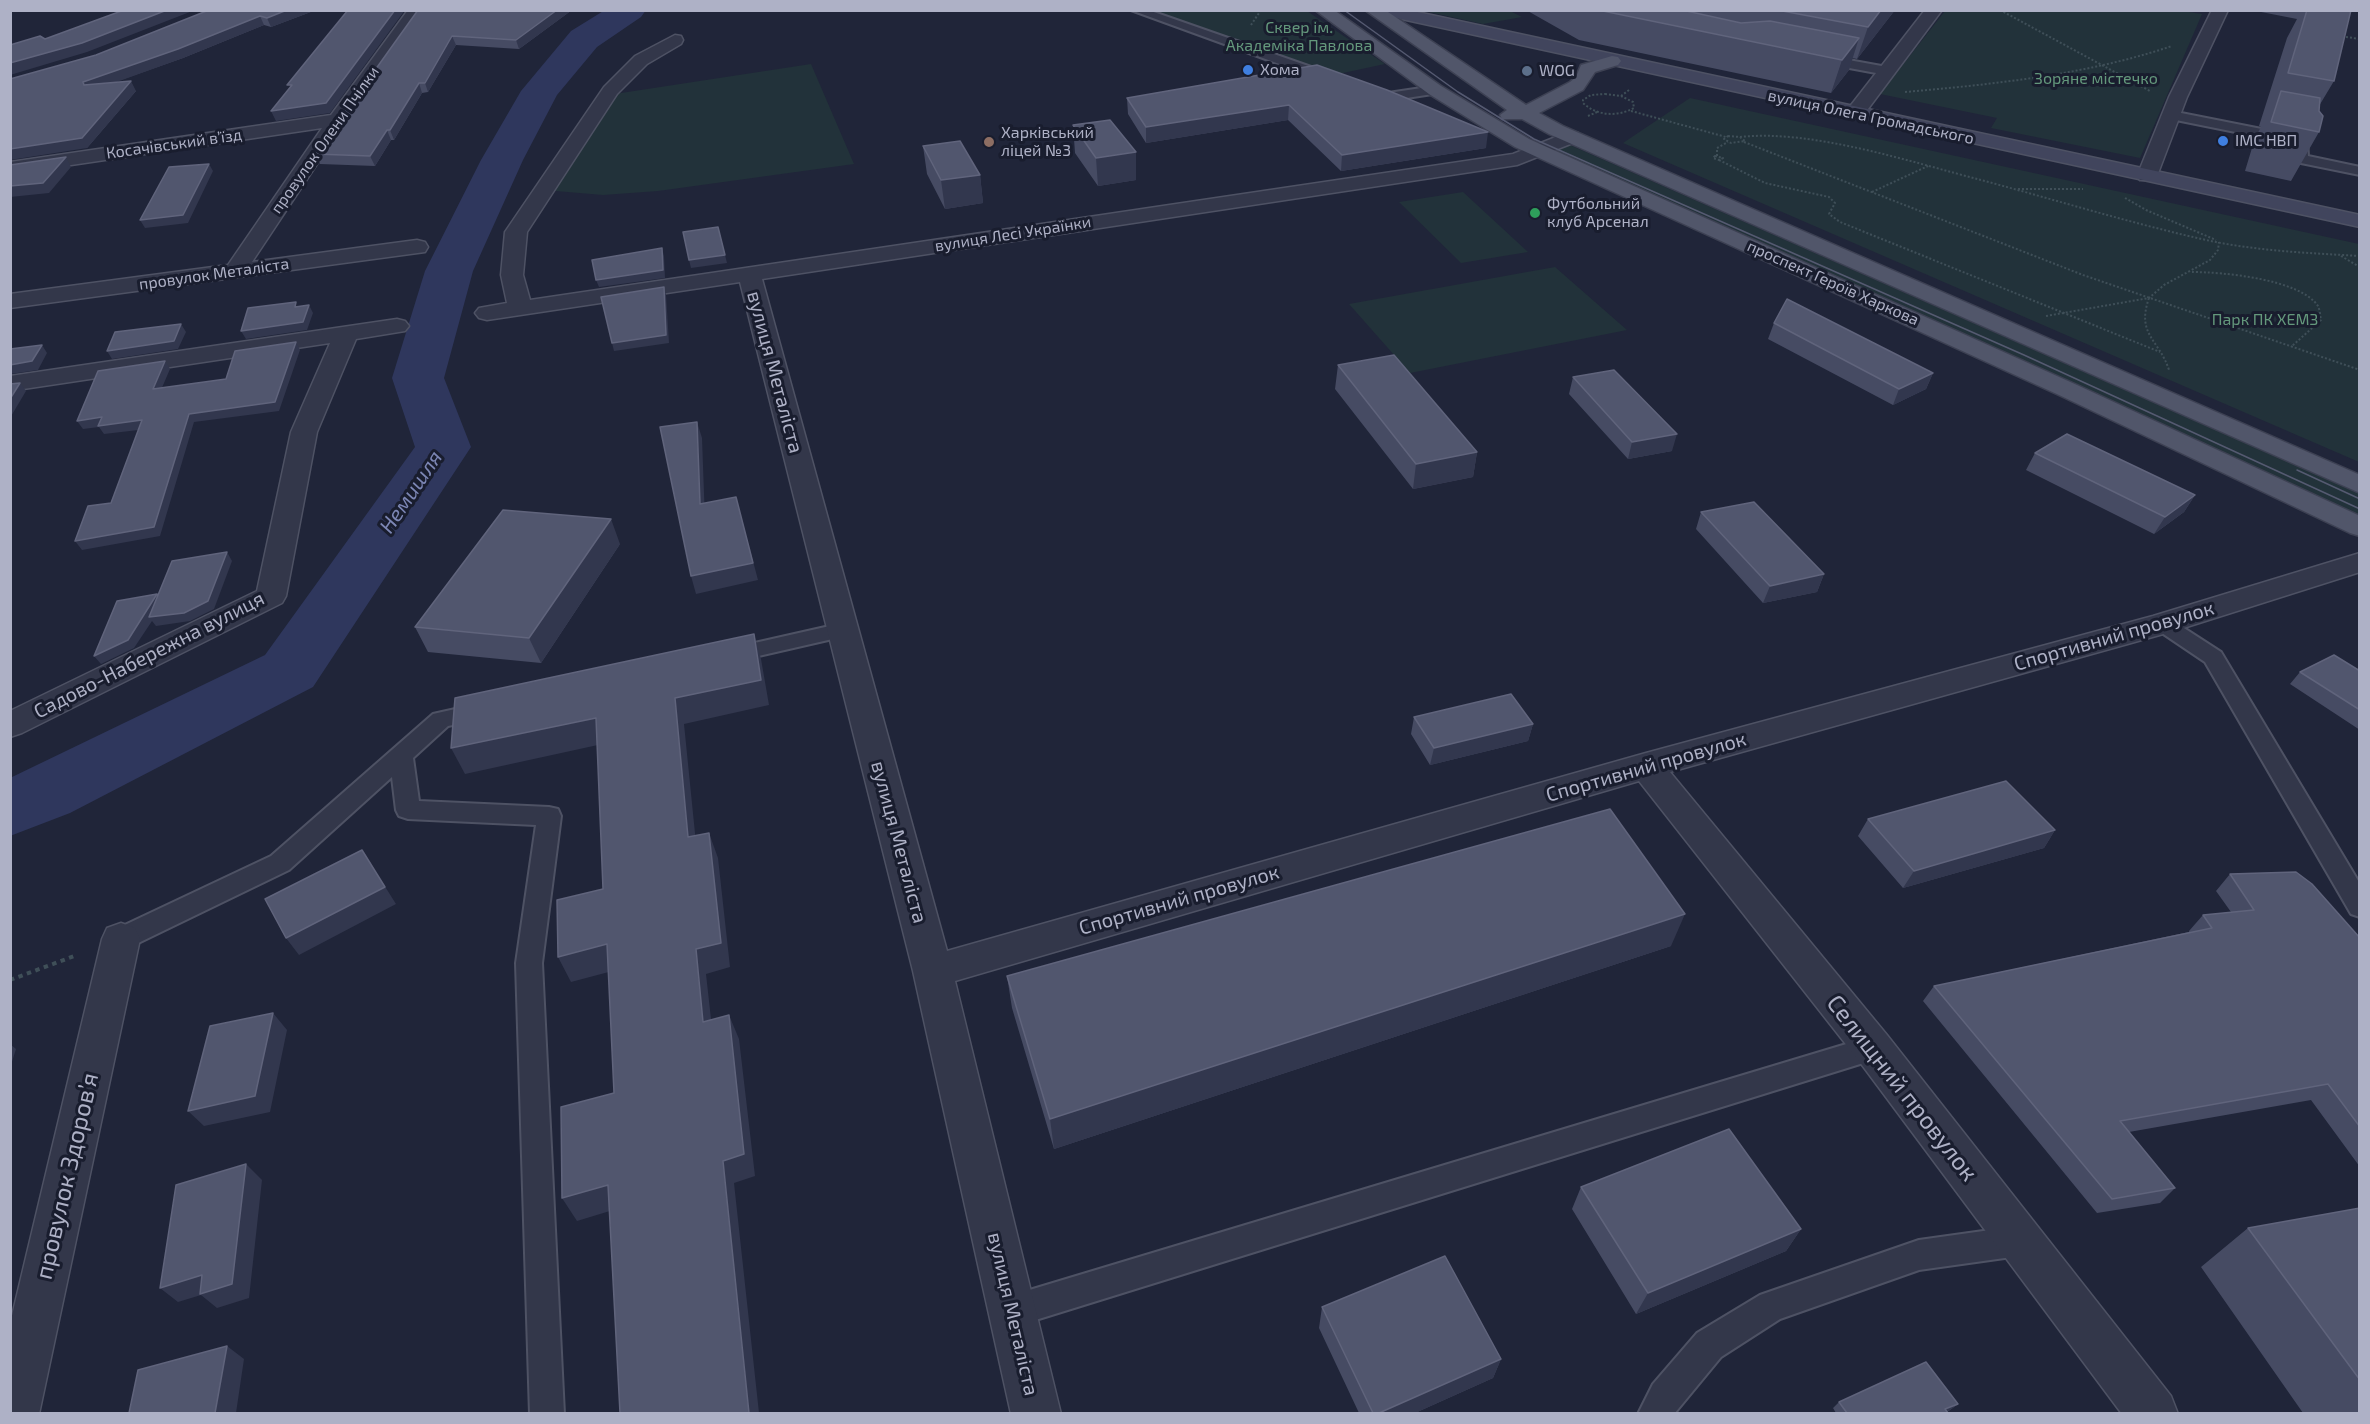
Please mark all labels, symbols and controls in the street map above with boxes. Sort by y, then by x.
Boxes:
park label: Сквер ім. Академіка Павлова [1226,18,1372,56]
place label: Хома [1260,60,1300,80]
place label: WOG [1539,61,1575,81]
street label: провулок Олени Пчілки [267,63,383,217]
marker: Хома [1241,63,1255,77]
marker: WOG [1520,64,1534,78]
park label: Зоряне містечко [2034,69,2158,89]
street label: вулиця Олега Громадського [1766,86,1976,148]
place label: Харківський ліцей №3 [1001,123,1094,161]
street label: Косачівський в’їзд [105,125,243,163]
place label: ІМС НВП [2235,131,2297,151]
marker: ІМС НВП [2216,134,2230,148]
marker: Харківський ліцей №3 [982,135,996,149]
place label: Футбольний клуб Арсенал [1547,194,1649,232]
marker: Футбольний клуб Арсенал [1528,206,1542,220]
street label: вулиця Лесі Українки [933,212,1093,256]
street label: проспект Героїв Харкова [1744,236,1922,330]
street label: провулок Металіста [138,254,290,294]
street label: вулиця Металіста [742,288,808,456]
park label: Парк ПК ХЕМЗ [2212,310,2318,330]
water label: Немишля [374,446,448,538]
street label: Садово-Набережна вулиця [30,586,268,724]
street label: Спортивний провулок [2011,596,2217,676]
street label: Спортивний провулок [1543,727,1749,807]
street label: вулиця Металіста [866,758,932,926]
street label: Спортивний провулок [1076,860,1282,940]
street label: Селищний провулок [1820,989,1984,1187]
street label: провулок Здоров’я [29,1070,105,1282]
street label: вулиця Металіста [983,1230,1043,1398]

